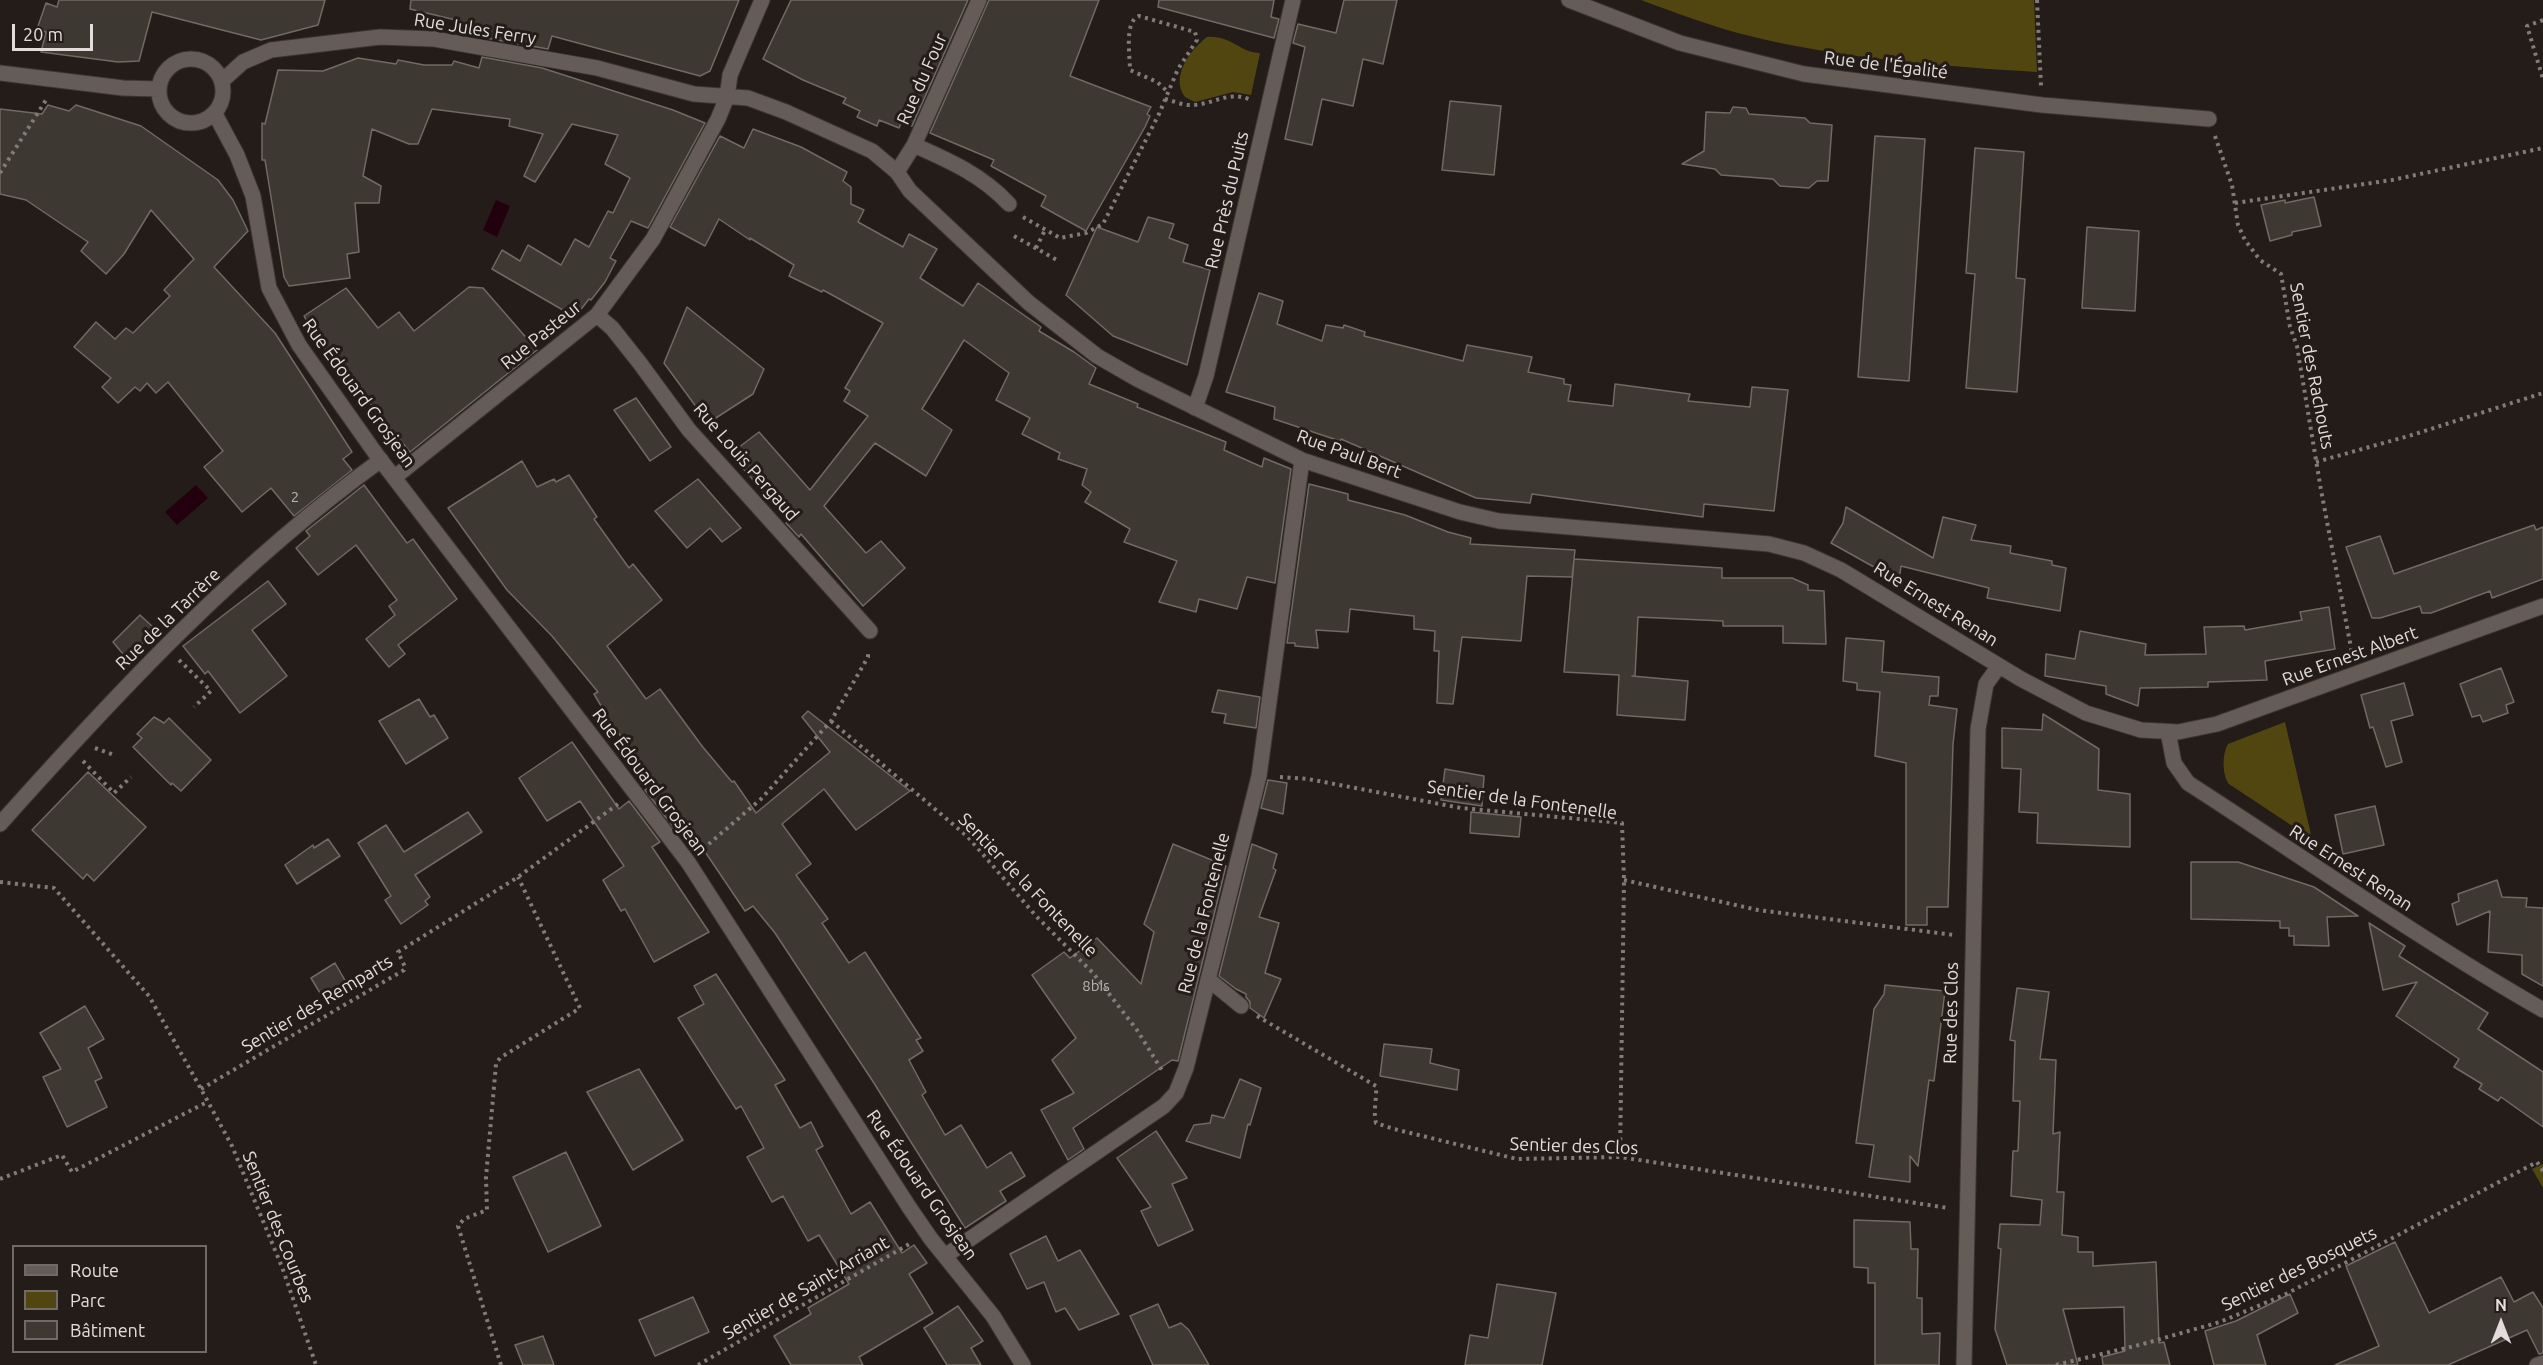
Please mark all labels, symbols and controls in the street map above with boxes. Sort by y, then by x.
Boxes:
street label: Rue Jules Ferry [412,9,538,49]
scale bar [15,12,96,50]
text: 20 m [23,24,63,44]
street label: Rue du Four [892,30,952,128]
street label: Rue de l'Égalité [1823,47,1949,83]
street label: Rue Près du Puits [1201,129,1253,271]
street label: Sentier des Rachouts [2285,281,2339,451]
street label: Rue Pasteur [496,296,586,374]
street label: Rue Édouard Grosjean [298,314,420,472]
street label: Rue Louis Pergaud [689,399,803,525]
street label: Rue Paul Bert [1294,425,1404,483]
house number: 2 [291,488,299,506]
street label: Rue Ernest Renan [1870,557,2002,651]
street label: Rue de la Tarrère [111,564,225,674]
street label: Rue Ernest Albert [2279,621,2421,691]
street label: Rue Édouard Grosjean [588,704,712,860]
street label: Sentier de la Fontenelle [1426,776,1618,824]
street label: Sentier de la Fontenelle [954,809,1102,961]
street label: Rue Ernest Renan [2285,820,2417,916]
street label: Rue de la Fontenelle [1174,830,1234,996]
street label: Sentier des Remparts [238,950,396,1058]
street label: Rue des Clos [1939,962,1963,1064]
house number: 8bis [1082,977,1110,995]
street label: Rue Édouard Grosjean [862,1106,982,1264]
street label: Sentier des Clos [1509,1133,1639,1159]
street label: Sentier des Courbes [238,1148,318,1306]
street label: Sentier des Bosquets [2218,1222,2380,1316]
street label: Sentier de Saint-Arriant [719,1232,893,1344]
legend [12,1245,207,1353]
text: Route [70,1260,119,1280]
text: Parc [70,1290,105,1310]
north arrow [2471,1293,2531,1353]
text: N [2495,1296,2507,1314]
text: Bâtiment [70,1320,145,1340]

